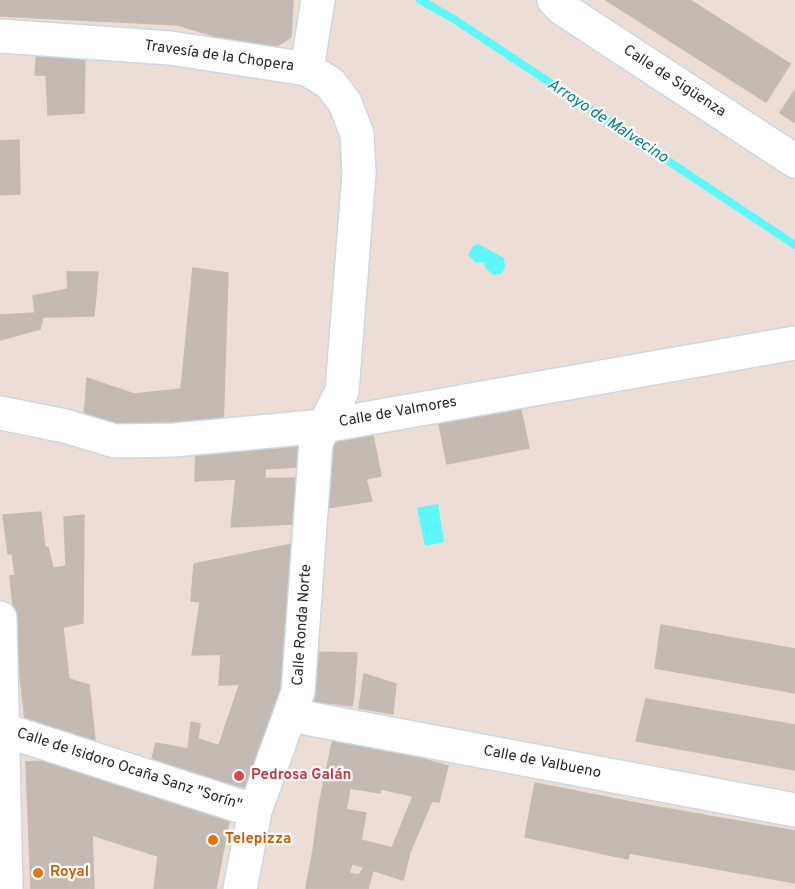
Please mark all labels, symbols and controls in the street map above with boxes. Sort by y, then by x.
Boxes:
street label: Travesía de la Chopera [143,38,295,76]
street label: Calle de Sigüenza [619,42,729,122]
water label: Arroyo de Malvecino [543,76,671,168]
street label: Calle de Valmores [338,394,458,432]
street label: Calle Ronda Norte [290,563,316,687]
street label: Calle de Isidoro Ocaña Sanz "Sorín" [14,725,244,815]
street label: Calle de Valbueno [482,743,602,783]
place label: Pedrosa Galán [251,767,351,785]
marker: Pedrosa Galán [232,769,246,783]
place label: Telepizza [225,831,291,849]
marker: Telepizza [206,833,220,847]
place label: Royal [50,864,89,882]
marker: Royal [31,866,45,880]

